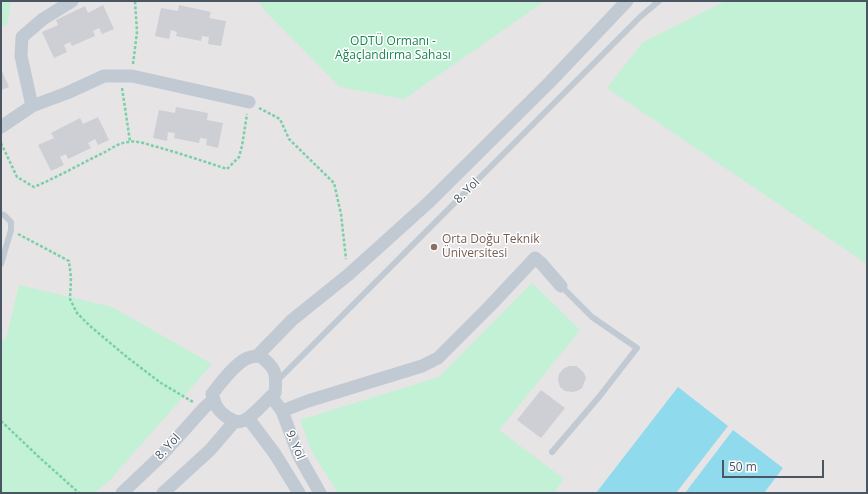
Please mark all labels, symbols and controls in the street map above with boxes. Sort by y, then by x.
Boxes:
park label: ODTÜ Ormanı - Ağaçlandırma Sahası [335,35,451,63]
street label: 8. Yol [451,175,483,207]
place label: Orta Doğu Teknik Üniversitesi [442,233,540,261]
marker: Orta Doğu Teknik Üniversitesi [429,242,439,252]
street label: 9. Yol [282,428,308,462]
street label: 8. Yol [152,431,184,463]
scale bar [724,452,826,478]
text: 50 m [729,458,757,475]

